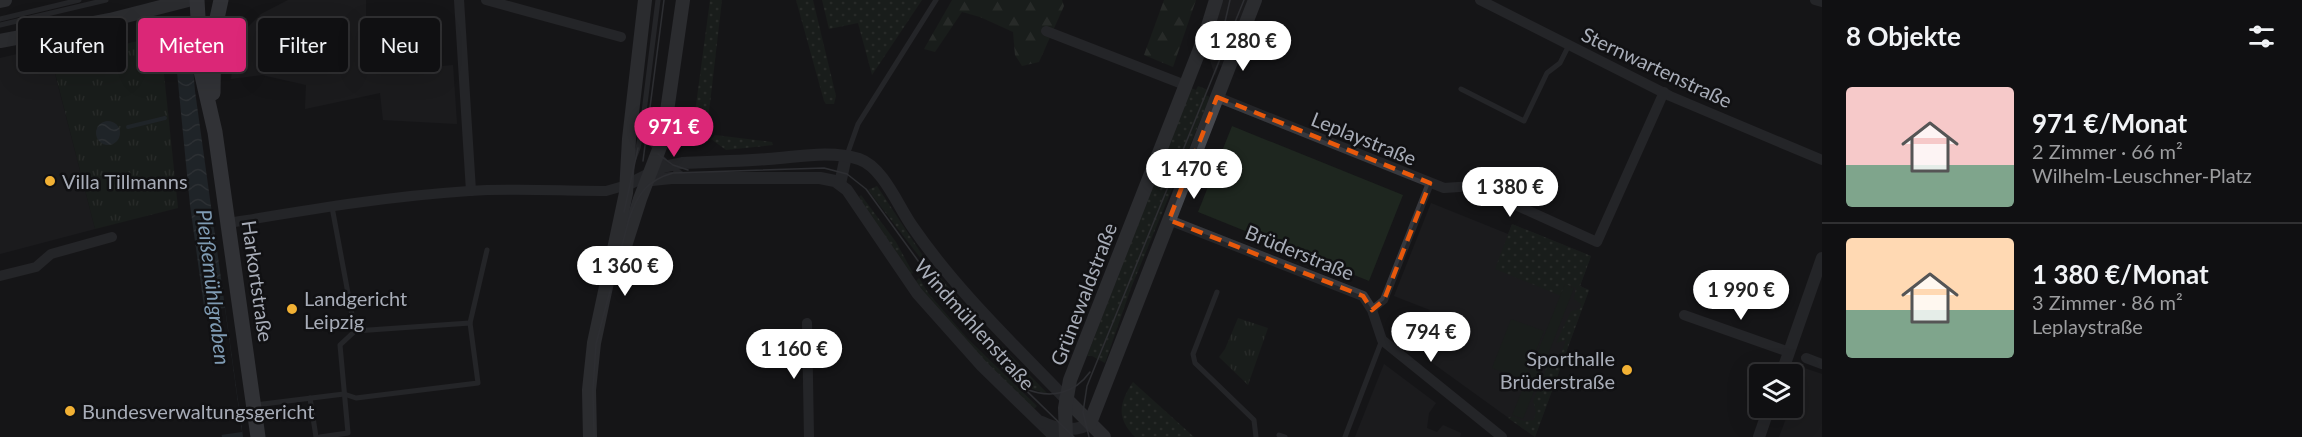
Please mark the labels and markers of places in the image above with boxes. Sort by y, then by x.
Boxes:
pin: 1 280 € [1188,21,1298,72]
pin: 971 € [632,107,716,158]
pin: 1 470 € [1139,149,1249,200]
pin: 1 380 € [1455,167,1565,218]
place label: Villa Tillmanns [62,169,188,193]
marker: Villa Tillmanns [43,174,57,188]
pin: 1 360 € [570,246,680,297]
pin: 1 990 € [1686,270,1796,321]
place label: Landgericht Leipzig [304,286,407,333]
marker: Landgericht Leipzig [285,302,299,316]
pin: 794 € [1389,312,1473,363]
pin: 1 160 € [739,329,849,380]
place label: Sporthalle Brüderstraße [1500,346,1615,393]
marker: Sporthalle Brüderstraße [1620,363,1634,377]
place label: Bundesverwaltungsgericht [82,399,315,423]
marker: Bundesverwaltungsgericht [63,404,77,418]

